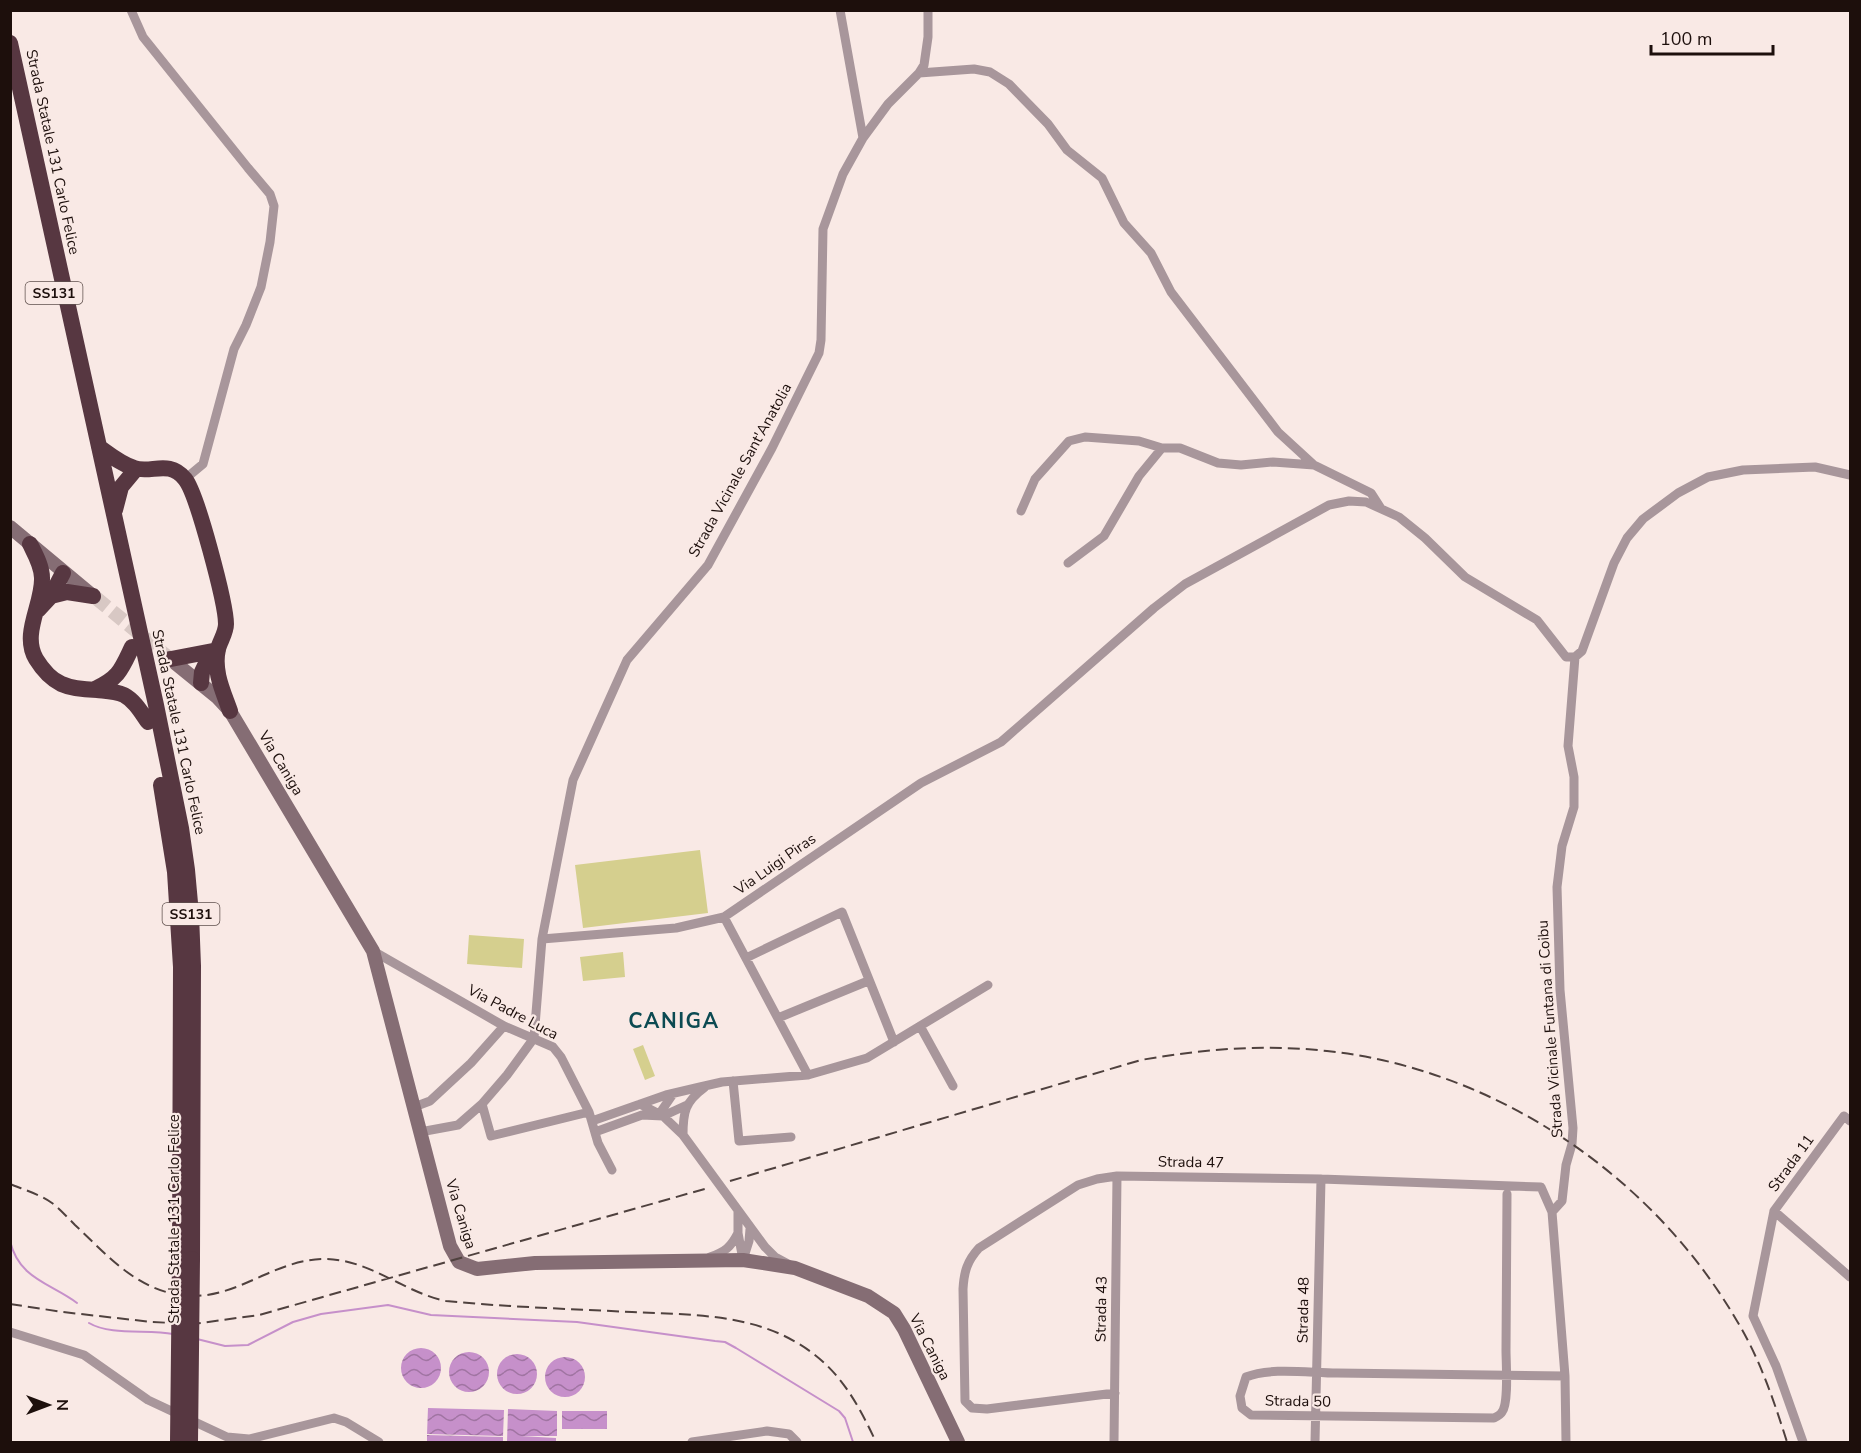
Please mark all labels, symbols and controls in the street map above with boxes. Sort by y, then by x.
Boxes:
scale bar [1651,18,1772,56]
text: 100 m [1660,27,1712,51]
street label: Strada Statale 131 Carlo Felice [21,48,85,256]
road number: SS131 [26,282,82,304]
street label: Strada Vicinale Sant'Anatolia [684,379,796,561]
street label: Strada Statale 131 Carlo Felice [147,628,211,836]
street label: Via Caniga [253,726,308,799]
street label: Via Luigi Piras [730,829,820,900]
road number: SS131 [162,903,219,925]
street label: Strada Vicinale Funtana di Coibu [1532,919,1568,1139]
street label: Via Padre Luca [463,979,562,1044]
district label: CANIGA [628,1007,720,1035]
street label: Strada Statale 131 Carlo Felice [164,1114,184,1324]
street label: Strada 11 [1763,1130,1819,1196]
street label: Strada 47 [1158,1151,1224,1173]
street label: Via Caniga [441,1176,481,1251]
street label: Strada 43 [1090,1276,1112,1342]
street label: Strada 48 [1292,1277,1314,1343]
street label: Via Caniga [904,1309,955,1384]
north arrow [18,1375,78,1435]
street label: Strada 50 [1265,1390,1331,1412]
text: N [51,1399,73,1411]

